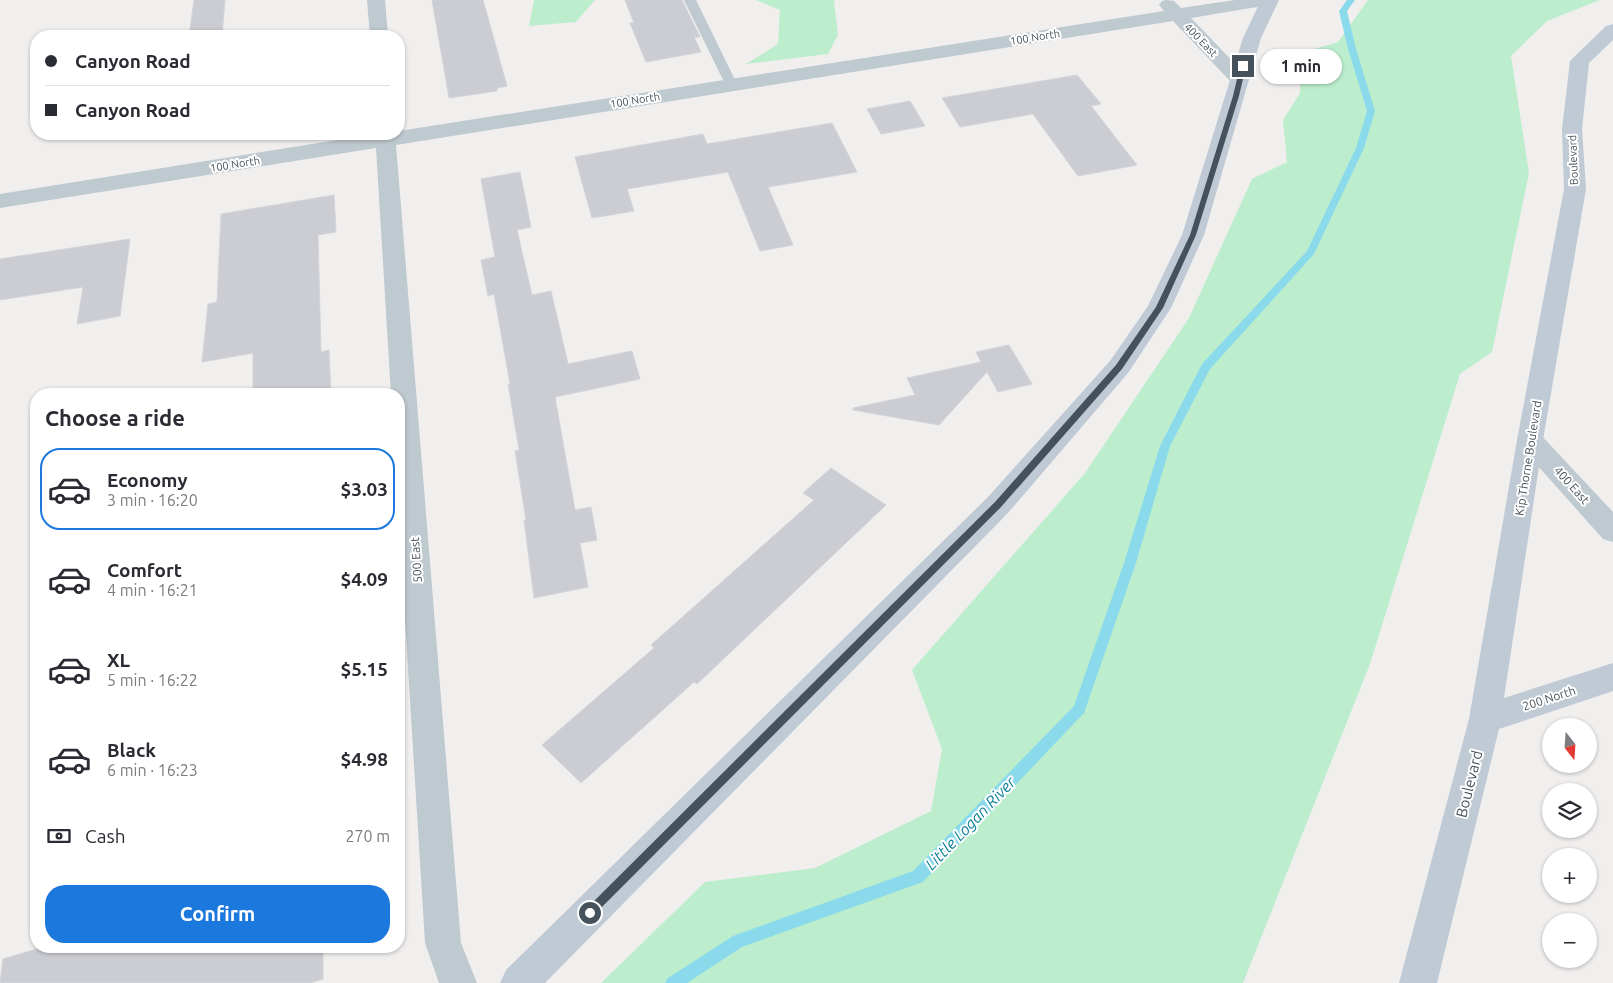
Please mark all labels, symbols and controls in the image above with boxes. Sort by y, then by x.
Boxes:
street label: 400 East [1182,21,1220,60]
street label: 100 North [1009,27,1061,47]
callout: 1 min [1260,48,1343,84]
text: Canyon Road [75,50,191,72]
route end [1232,55,1254,77]
text: 1 min [1281,57,1321,75]
street label: 100 North [609,90,661,110]
text: Canyon Road [75,99,191,121]
street label: Boulevard [1566,135,1580,185]
street label: 100 North [209,154,261,174]
street label: Kip Thorne Boulevard [1512,400,1544,516]
text: Choose a ride [45,405,185,430]
street label: 400 East [1552,464,1592,507]
icon: car [47,467,92,512]
text: Economy [107,469,188,491]
text: $3.03 [340,478,388,500]
text: 3 min · 16:20 [107,491,198,509]
street label: 500 East [408,536,424,583]
icon: car [47,557,92,602]
text: Comfort [107,559,182,581]
text: $4.09 [340,568,388,590]
text: 4 min · 16:21 [107,581,198,599]
icon: car [47,647,92,692]
text: XL [107,649,130,671]
text: $5.15 [340,658,388,680]
text: 5 min · 16:22 [107,671,198,689]
street label: 200 North [1521,683,1577,713]
north arrow [1542,718,1598,772]
map controls [1542,718,1597,968]
icon: car [47,737,92,782]
text: Black [107,739,156,761]
text: $4.98 [340,748,388,770]
street label: Boulevard [1452,749,1486,819]
text: 6 min · 16:23 [107,761,198,779]
water label: Little Logan River [921,772,1019,873]
button: layers [1542,783,1597,838]
icon: cash [45,822,73,850]
text: Cash [85,825,126,847]
text: 270 m [345,827,390,845]
button: + [1542,848,1597,903]
button: Confirm [45,885,390,943]
route start [579,902,601,924]
button: − [1542,913,1597,968]

